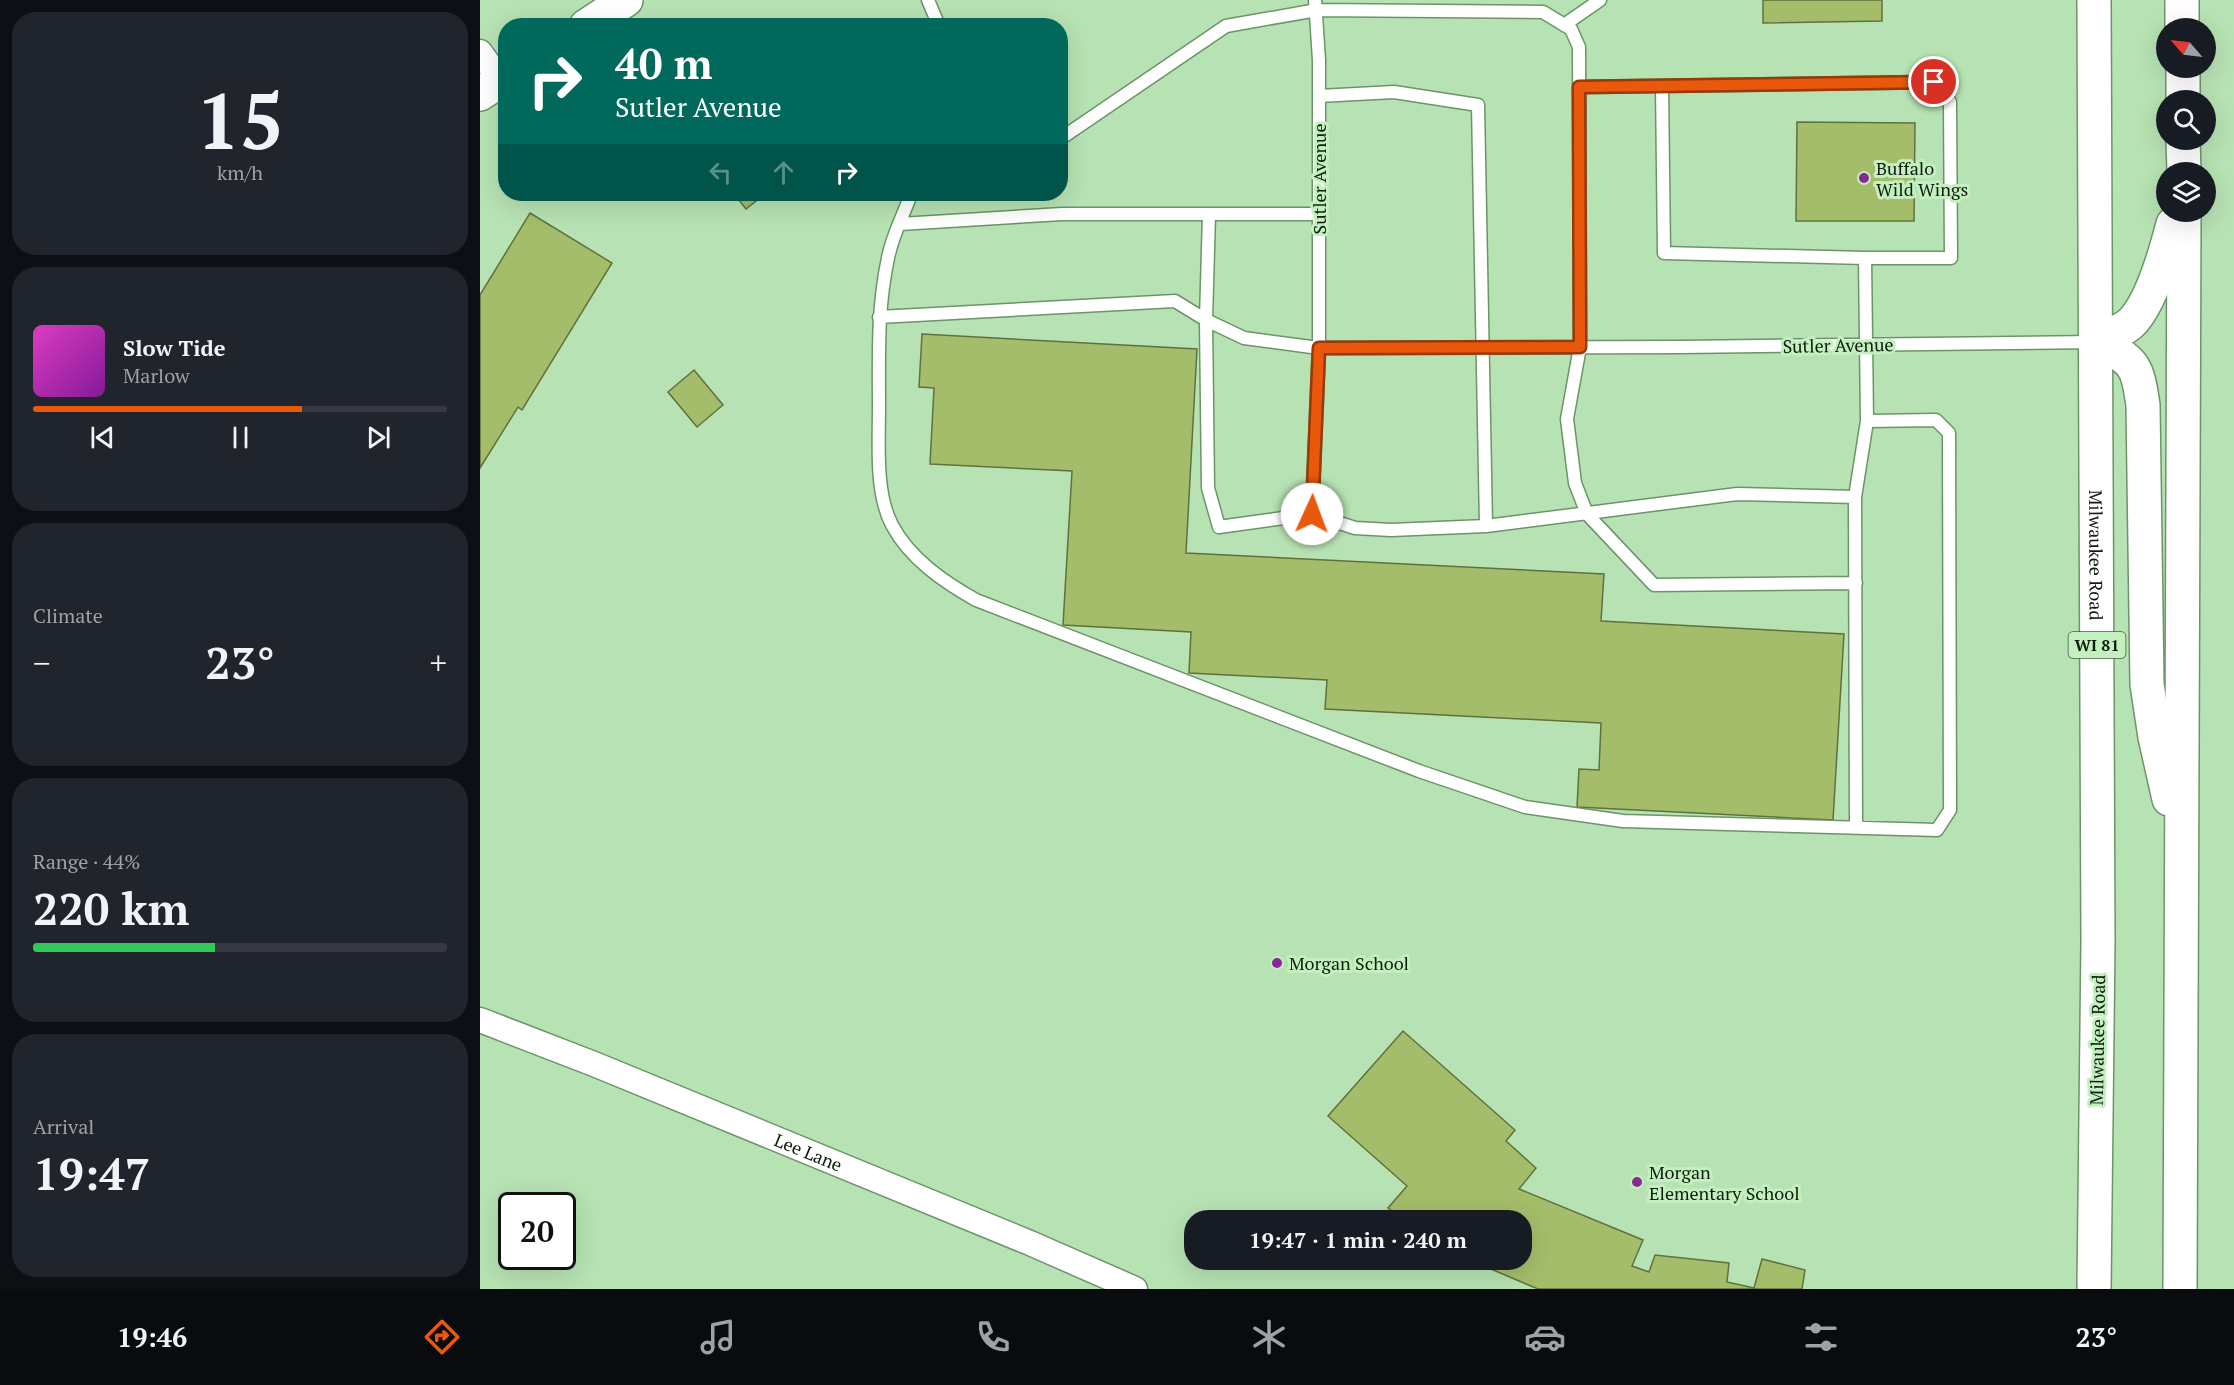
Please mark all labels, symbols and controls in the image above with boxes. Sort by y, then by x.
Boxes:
north arrow [2156,18,2216,78]
map controls [2156,18,2216,222]
text: 40 m [615,35,713,91]
icon: right [516,42,594,120]
pin [1908,56,1959,107]
icon: arrive [1917,65,1950,98]
text: 15 [196,68,284,171]
text: Sutler Avenue [615,89,782,125]
button: search [2156,90,2216,150]
street label: Sutler Avenue [1307,123,1331,235]
icon: left [704,156,737,189]
icon: ahead [767,156,800,189]
icon: right [830,156,863,189]
place label: Buffalo Wild Wings [1876,156,1968,201]
text: km/h [217,159,263,186]
button: layers [2156,162,2216,222]
marker: Buffalo Wild Wings [1857,171,1871,185]
street label: Sutler Avenue [1782,332,1894,358]
text: Slow Tide [123,333,226,362]
text: Marlow [123,362,190,389]
icon: previous [86,421,119,454]
icon: pause [224,421,257,454]
icon: next [362,421,395,454]
position arrow [1280,482,1344,546]
street label: Milwaukee Road [2084,490,2109,620]
text: Climate [33,602,103,629]
text: 23° [205,632,275,692]
road number: WI 81 [2068,632,2126,658]
text: − [33,641,51,684]
text: + [429,641,447,684]
text: Range · 44% [33,848,140,875]
text: 220 km [33,878,189,938]
place label: Morgan School [1289,951,1409,975]
marker: Morgan School [1270,956,1284,970]
street label: Milwaukee Road [2084,974,2110,1106]
text: Arrival [33,1113,94,1140]
street label: Lee Lane [771,1127,846,1177]
text: 19:47 [33,1143,150,1203]
place label: Morgan Elementary School [1649,1160,1800,1205]
marker: Morgan Elementary School [1630,1175,1644,1189]
speed limit sign: 20 [498,1192,576,1270]
text: 19:47 · 1 min · 240 m [1249,1225,1467,1254]
icon: directions [421,1316,463,1358]
icon: music [697,1316,739,1358]
icon: phone [972,1316,1014,1358]
icon: climate [1248,1316,1290,1358]
icon: car [1524,1316,1566,1358]
icon: filters [1800,1316,1842,1358]
text: 19:46 [117,1319,187,1355]
text: 23° [2075,1319,2117,1355]

